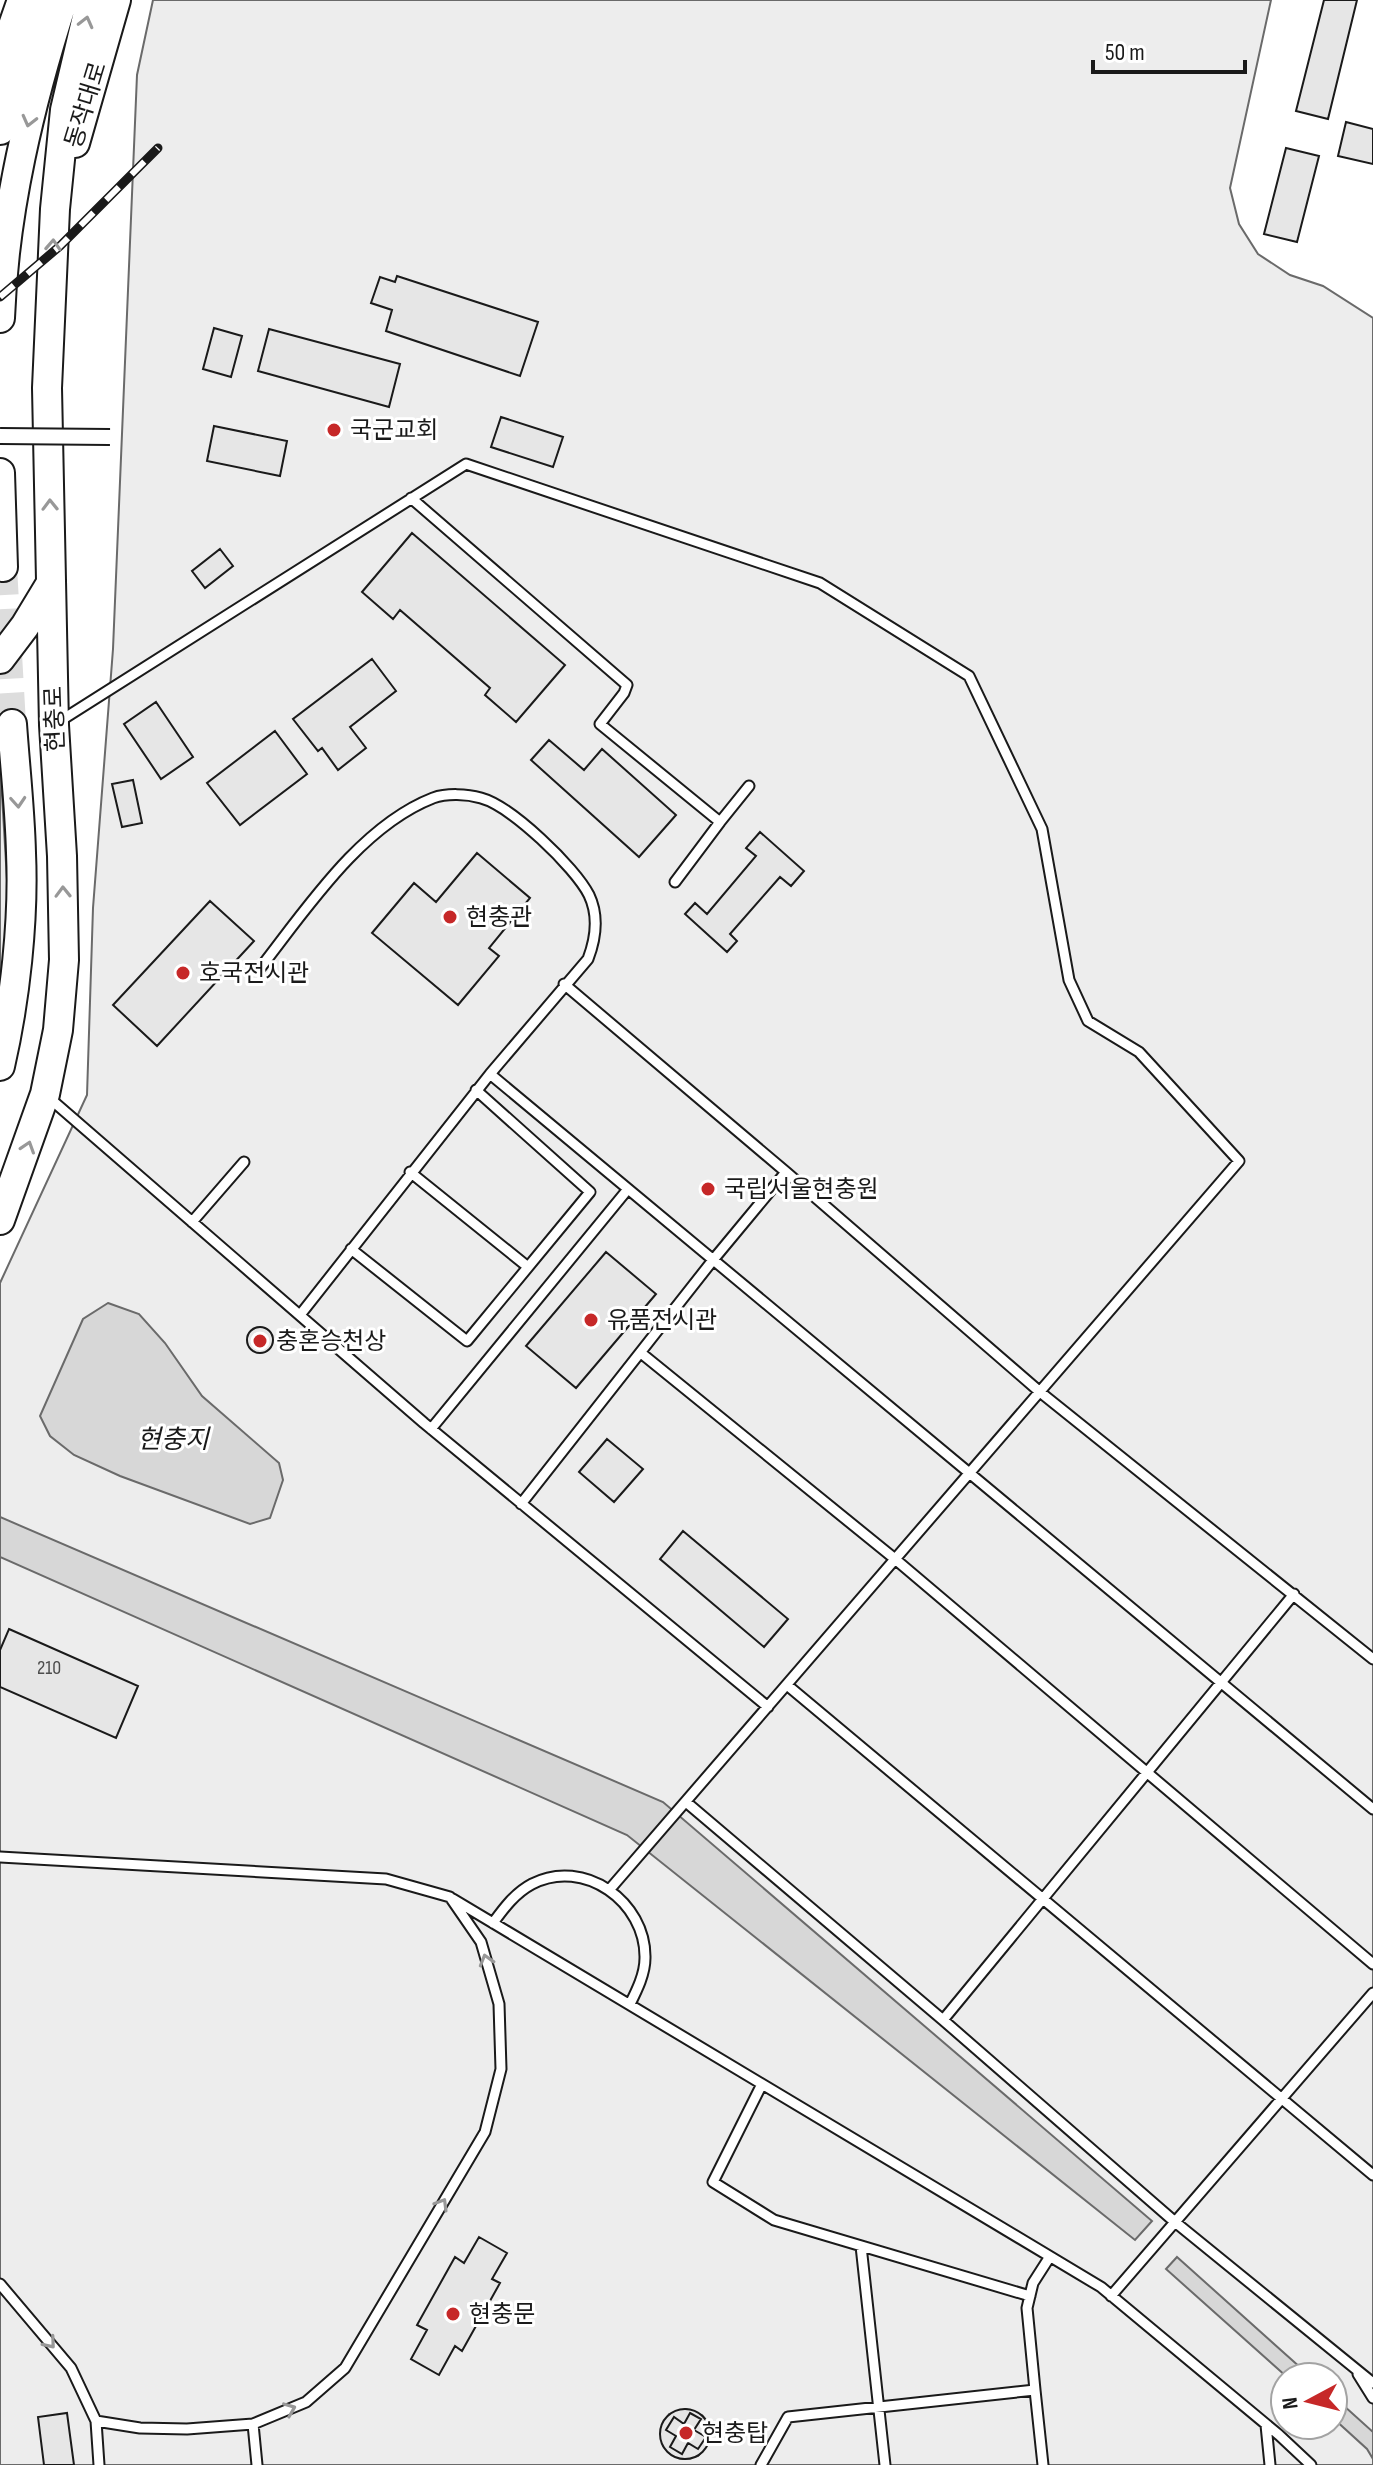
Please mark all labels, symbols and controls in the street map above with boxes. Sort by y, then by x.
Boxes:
one-way arrow [77,16,94,29]
scale bar [1093,24,1245,74]
text: 50 m [1105,38,1145,67]
street label: 동작대로 [59,59,113,151]
one-way arrow [22,114,39,128]
one-way arrow [44,238,61,251]
place label: 국군교회 [350,416,438,445]
marker: 국군교회 [325,421,343,439]
one-way arrow [41,498,58,511]
street label: 현충로 [39,685,71,753]
one-way arrow [9,796,26,809]
one-way arrow [54,885,72,898]
place label: 현충관 [466,903,532,932]
marker: 현충관 [441,908,459,926]
place label: 호국전시관 [199,959,309,988]
marker: 호국전시관 [174,964,192,982]
one-way arrow [18,1141,34,1155]
place label: 국립서울현충원 [724,1175,879,1204]
marker: 국립서울현충원 [699,1180,717,1198]
place label: 유품전시관 [607,1306,717,1335]
marker: 유품전시관 [582,1311,600,1329]
place label: 충혼승천상 [276,1327,386,1356]
marker: 충혼승천상 [251,1332,269,1350]
water label: 현충지 [137,1425,211,1456]
house number: 210 [37,1656,61,1680]
one-way arrow [479,1953,495,1967]
one-way arrow [432,2198,448,2213]
place label: 현충문 [469,2300,535,2329]
marker: 현충문 [444,2305,462,2323]
one-way arrow [40,2334,55,2349]
north arrow [1269,2361,1349,2441]
text: N [1277,2396,1305,2411]
one-way arrow [282,2402,296,2419]
place label: 현충탑 [702,2419,768,2448]
marker: 현충탑 [677,2424,695,2442]

